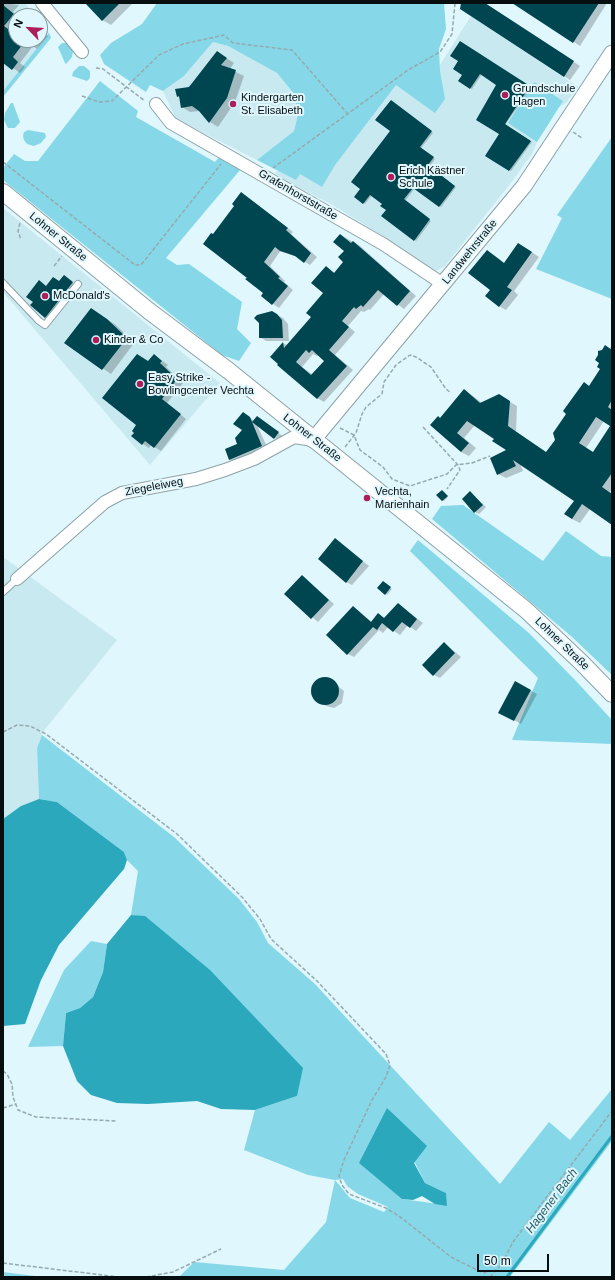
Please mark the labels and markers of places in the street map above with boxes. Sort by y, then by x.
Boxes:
place label: Grundschule Hagen [513,82,575,108]
marker: Grundschule Hagen [500,90,510,100]
place label: Kindergarten St. Elisabeth [241,91,304,117]
marker: Kindergarten St. Elisabeth [228,99,238,109]
place label: Erich Kästner Schule [399,164,465,190]
marker: Erich Kästner Schule [386,172,396,182]
place label: McDonald's [53,289,110,303]
marker: McDonald's [40,291,50,301]
place label: Kinder & Co [104,333,163,347]
marker: Kinder & Co [91,335,101,345]
place label: Easy Strike - Bowlingcenter Vechta [148,371,254,397]
marker: Easy Strike - Bowlingcenter Vechta [135,379,145,389]
place label: Vechta, Marienhain [375,485,429,511]
marker: Vechta, Marienhain [362,493,372,503]

